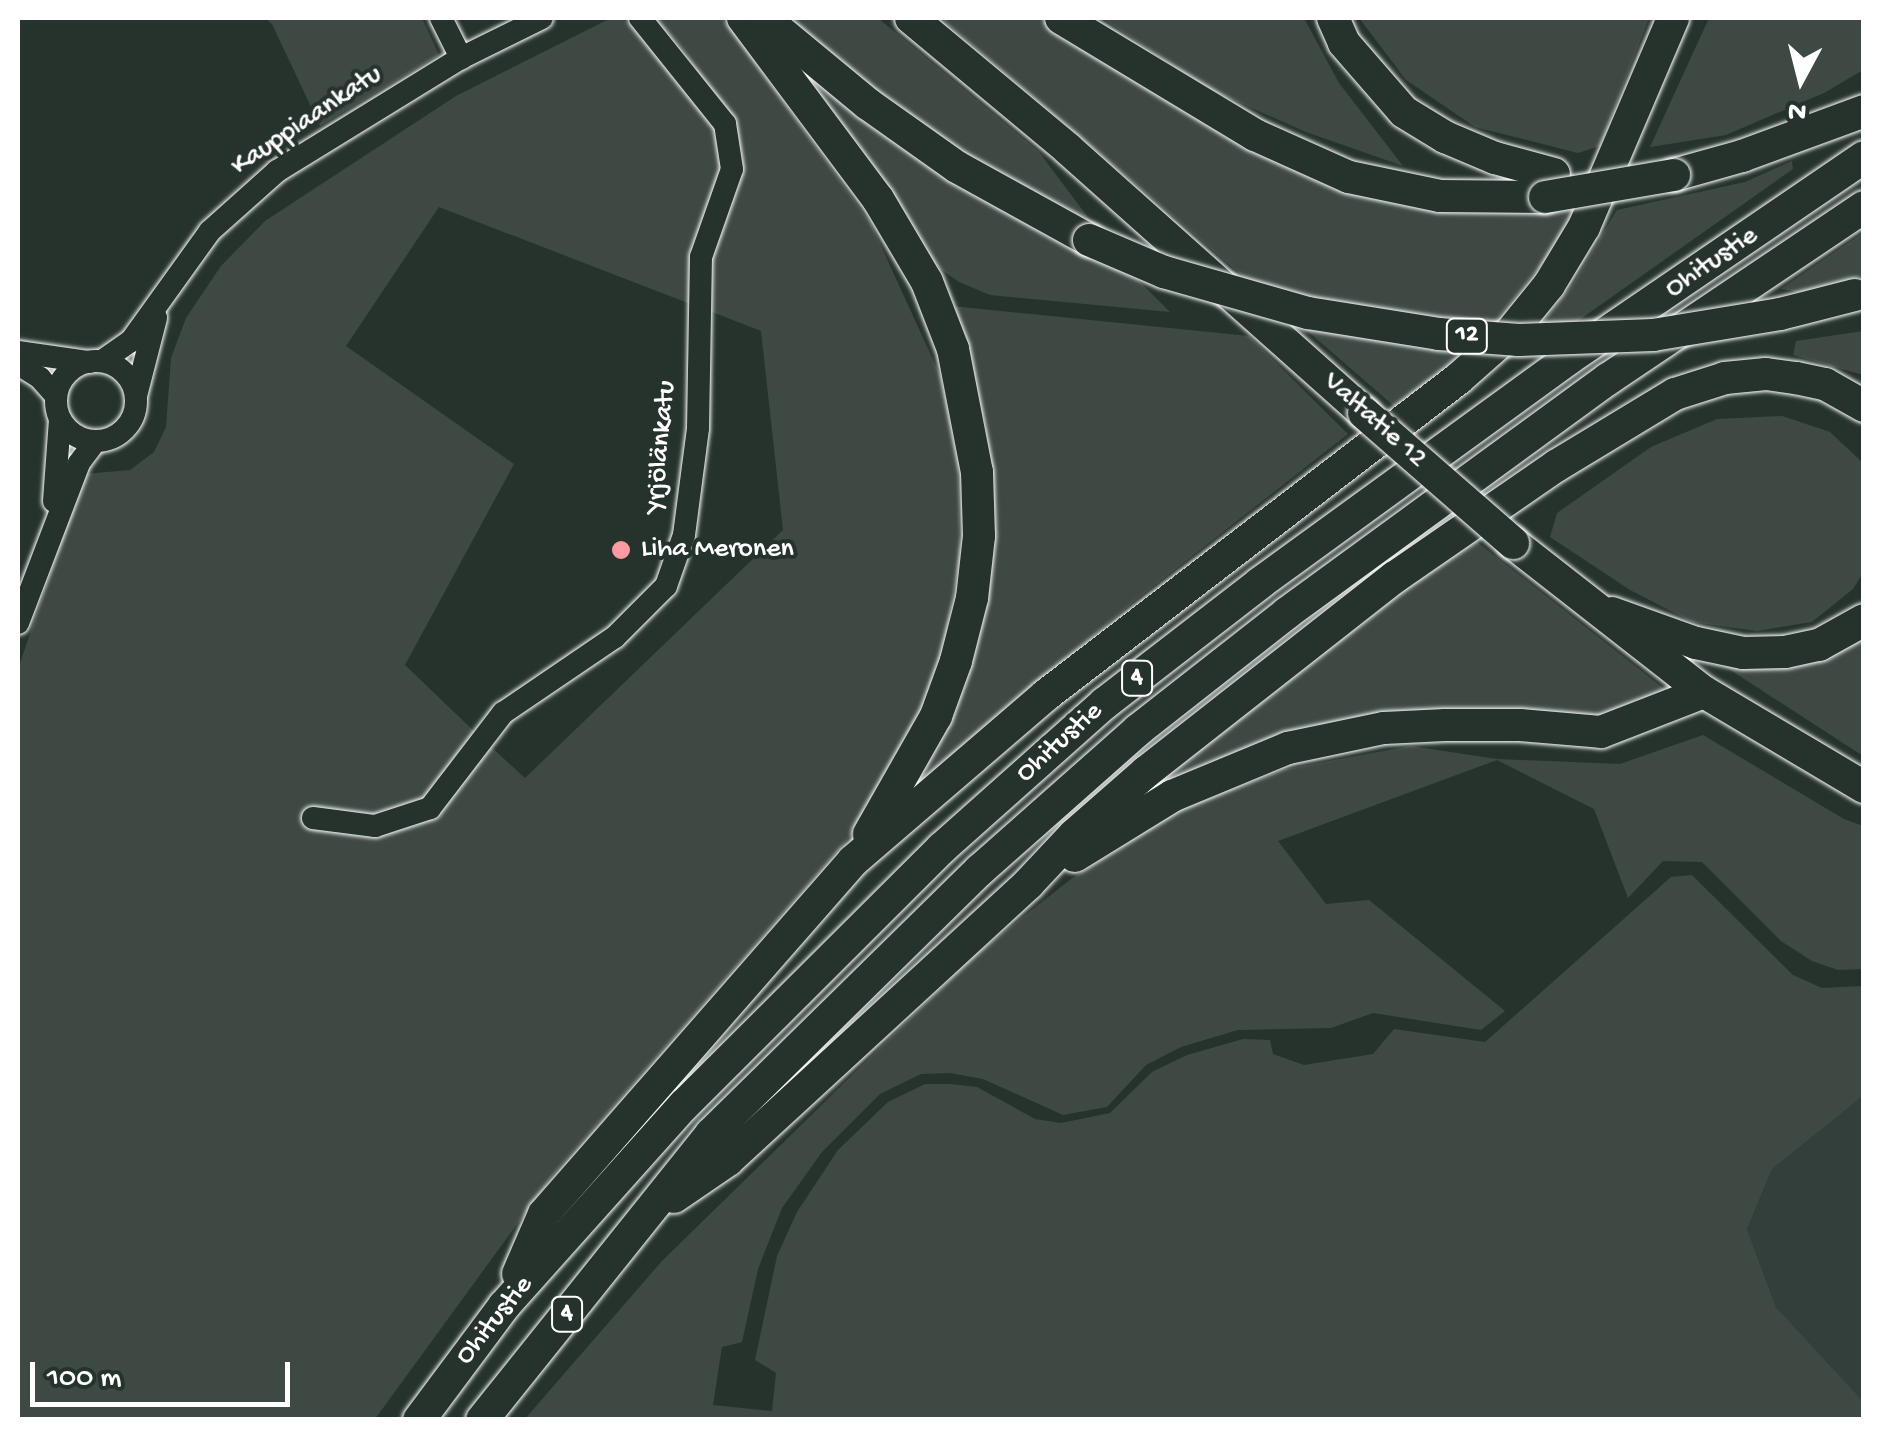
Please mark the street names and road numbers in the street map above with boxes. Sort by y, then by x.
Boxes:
street label: Kauppiaankatu [225,58,389,184]
street label: Ohitustie [1659,220,1765,306]
road number: 12 [1444,316,1490,356]
street label: Valtatie 12 [1315,366,1433,476]
street label: Yrjölänkatu [639,379,685,515]
road number: 4 [1120,658,1154,698]
street label: Ohitustie [1010,695,1110,791]
street label: Ohitustie [449,1270,541,1372]
road number: 4 [550,1294,584,1334]

